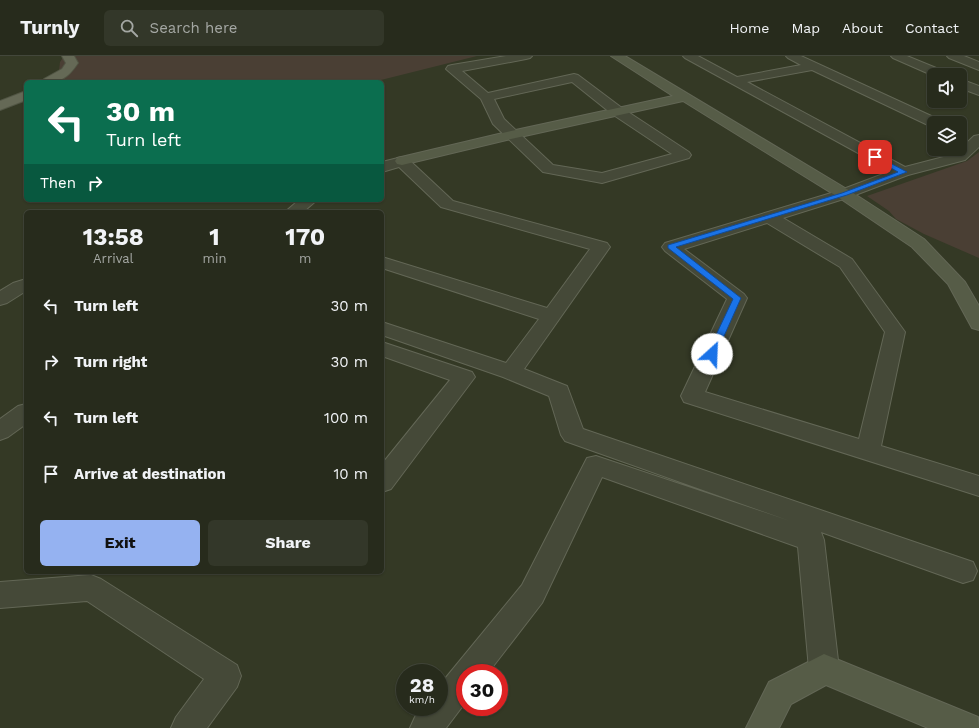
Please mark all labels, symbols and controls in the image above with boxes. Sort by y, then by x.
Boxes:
search box [104,10,384,46]
text: Turnly [20,16,80,39]
icon: search [118,17,140,39]
text: Search here [150,19,237,37]
text: Home [729,20,769,36]
text: Map [791,20,820,36]
text: About [842,20,883,36]
text: Contact [905,20,959,36]
map controls [927,68,967,156]
button: sound [927,68,967,108]
text: 30 m [106,95,175,128]
icon: left [40,96,92,148]
button: layers [927,116,967,156]
text: Turn left [106,129,181,150]
pin [858,140,892,174]
icon: arrive [864,146,886,168]
icon: right [84,172,106,194]
text: Then [40,174,76,192]
text: 13:58 [83,223,144,251]
text: 1 [209,223,220,251]
text: 170 [285,223,325,251]
text: Arrival [93,251,134,266]
text: min [203,251,227,266]
text: m [299,251,311,266]
icon: left [40,295,62,317]
text: Turn left [74,297,138,315]
text: 30 m [331,297,368,315]
position arrow [691,333,733,375]
icon: right [40,351,62,373]
text: Turn right [74,353,147,371]
text: 30 m [331,353,368,371]
icon: left [40,407,62,429]
text: Turn left [74,409,138,427]
text: 100 m [324,409,368,427]
icon: arrive [40,463,62,485]
text: Arrive at destination [74,465,226,483]
text: 10 m [333,465,368,483]
button: Exit [40,520,200,566]
button: Share [208,520,368,566]
speed limit sign: 30 [456,664,508,716]
text: 28 [410,673,434,697]
text: km/h [409,694,435,705]

